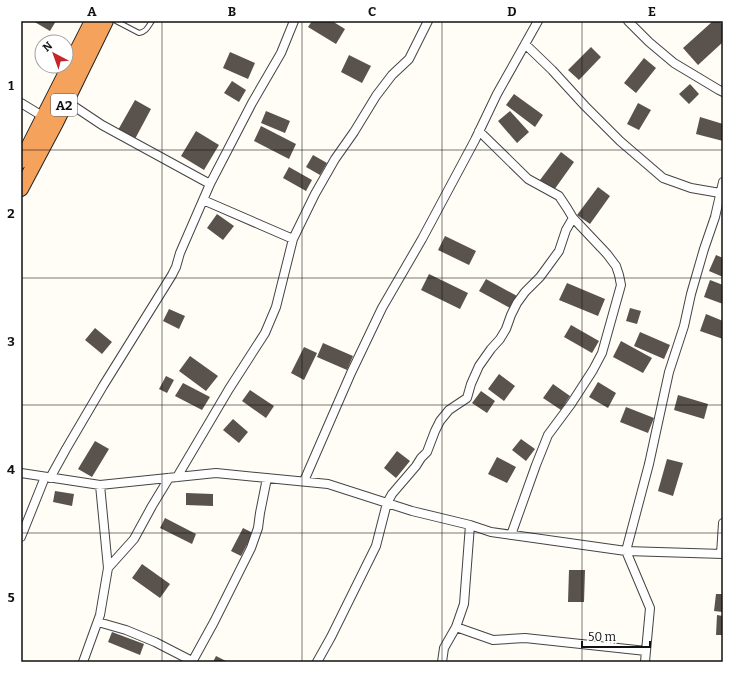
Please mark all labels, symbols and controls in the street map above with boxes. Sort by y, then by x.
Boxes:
text: A [87,4,97,19]
text: B [228,4,236,19]
text: C [368,4,376,19]
text: D [507,4,517,19]
text: E [648,4,656,19]
north arrow [34,34,74,74]
text: N [40,39,56,55]
text: 1 [8,78,14,93]
road number: A2 [51,94,77,116]
text: 2 [7,206,15,221]
text: 3 [7,334,15,349]
text: 4 [7,462,15,477]
text: 5 [7,590,15,605]
scale bar [582,623,650,649]
text: 50 m [588,630,617,644]

